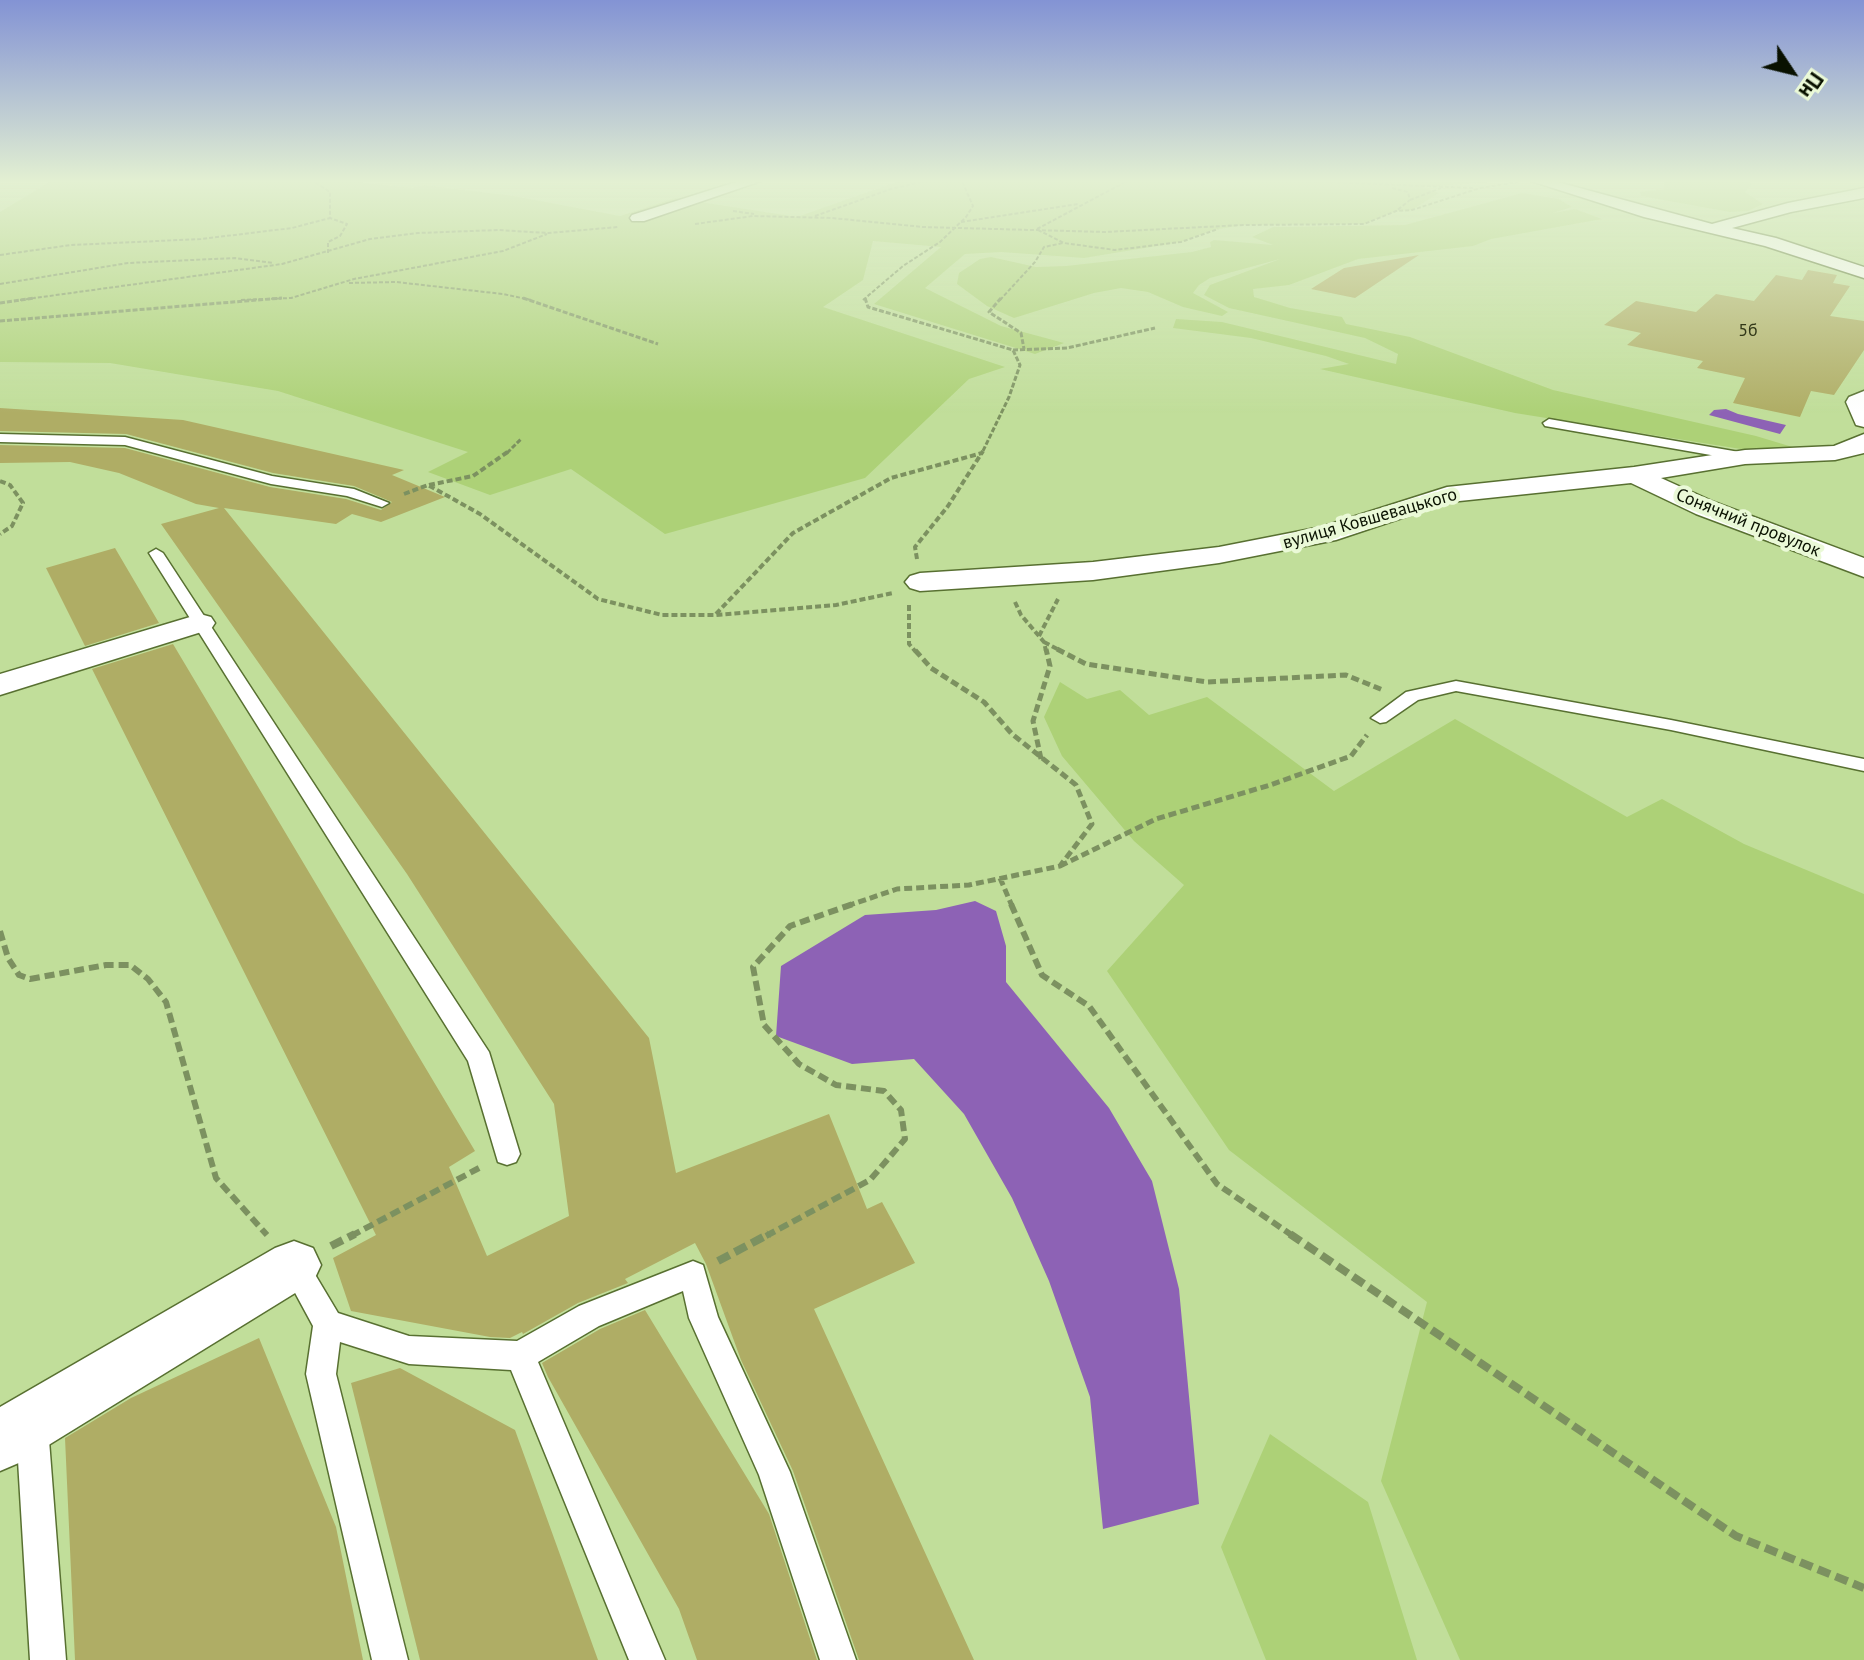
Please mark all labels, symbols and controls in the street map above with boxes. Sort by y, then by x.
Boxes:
north arrow [1752,32,1832,112]
text: Пн [1793,67,1831,104]
house number: 5б [1738,320,1758,342]
street label: вулиця Ковшевацького [1280,484,1460,554]
street label: Сонячний провулок [1673,484,1823,562]

